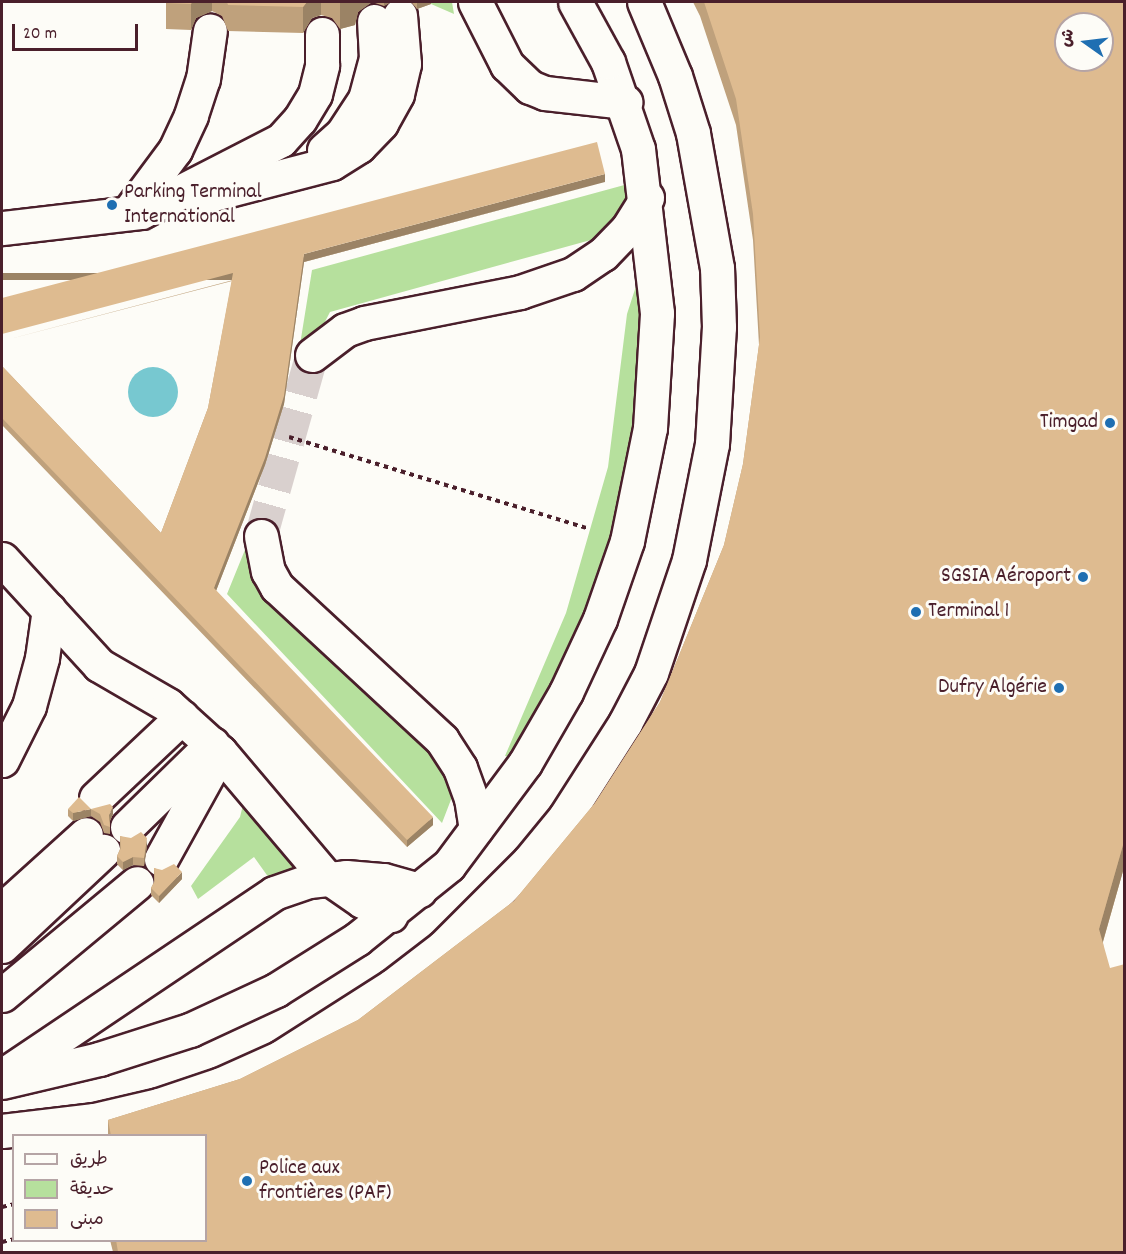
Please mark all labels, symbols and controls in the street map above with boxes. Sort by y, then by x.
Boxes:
scale bar [15,12,141,50]
north arrow [1054,12,1114,72]
text: 20 m [23,22,57,47]
text: ش [1055,27,1081,49]
place label: Parking Terminal International [124,179,262,230]
marker: Parking Terminal International [105,198,119,212]
place label: Timgad [1040,410,1098,436]
marker: Timgad [1103,416,1117,430]
place label: SGSIA Aéroport [941,564,1071,590]
marker: SGSIA Aéroport [1076,570,1090,584]
place label: Terminal 1 [928,599,1009,625]
marker: Terminal 1 [909,605,923,619]
place label: Dufry Algérie [938,675,1047,701]
marker: Dufry Algérie [1052,681,1066,695]
legend [12,1134,207,1242]
text: طريق [70,1148,108,1173]
place label: Police aux frontières (PAF) [259,1155,391,1206]
marker: Police aux frontières (PAF) [240,1174,254,1188]
text: حديقة [70,1178,114,1203]
text: مبنى [70,1208,104,1233]

